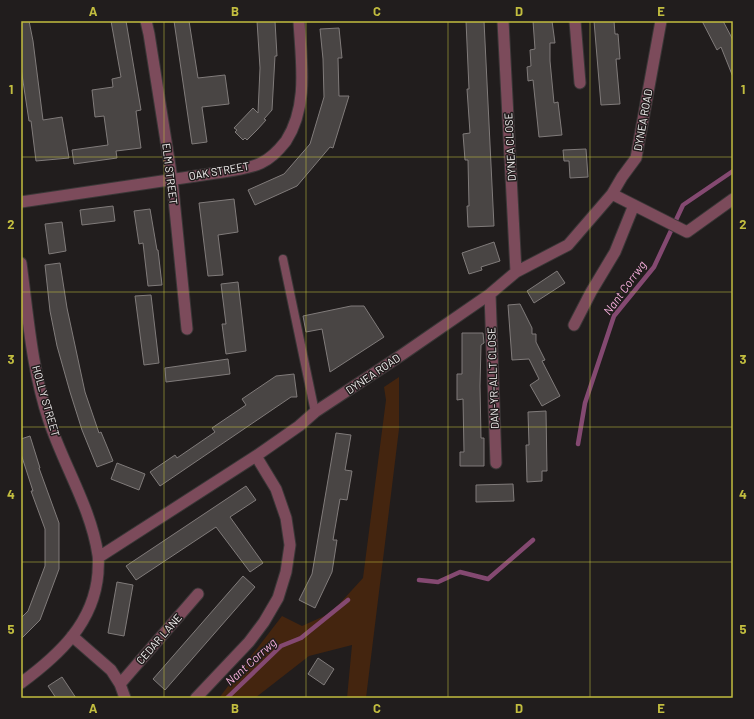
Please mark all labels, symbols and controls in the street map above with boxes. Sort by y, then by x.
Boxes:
text: A [89,3,98,19]
text: B [231,3,239,19]
text: C [373,3,381,19]
text: D [515,3,523,19]
text: E [657,3,665,19]
text: 1 [9,81,13,97]
text: 1 [741,81,745,97]
street label: DYNEA ROAD [631,88,654,152]
street label: DYNEA CLOSE [501,112,518,181]
street label: ELM STREET [160,143,181,205]
street label: OAK STREET [188,159,250,182]
text: 2 [7,216,15,232]
text: 2 [739,216,747,232]
water label: Nant Corrwg [600,258,649,317]
street label: DAN-YR-ALLT CLOSE [484,327,501,429]
text: 3 [7,351,15,367]
street label: DYNEA ROAD [343,351,402,396]
text: 3 [739,351,747,367]
street label: HOLLY STREET [30,364,63,438]
text: 4 [7,486,15,502]
text: 4 [739,486,747,502]
street label: CEDAR LANE [133,610,184,667]
text: 5 [7,621,15,637]
text: 5 [739,621,747,637]
water label: Nant Corrwg [222,635,279,688]
text: A [89,700,98,716]
text: B [231,700,239,716]
text: C [373,700,381,716]
text: D [515,700,523,716]
text: E [657,700,665,716]

